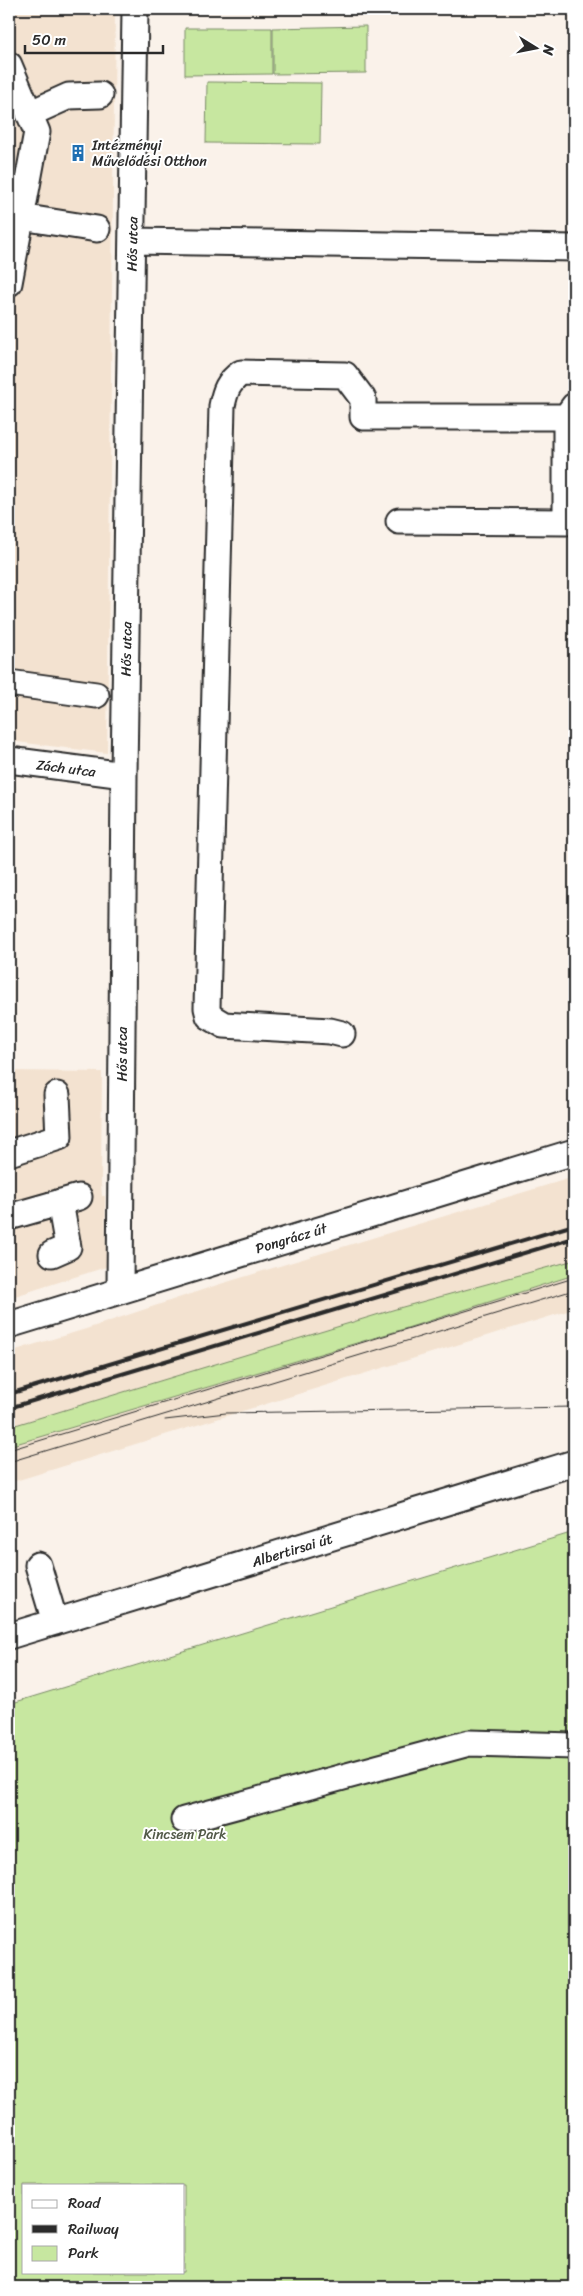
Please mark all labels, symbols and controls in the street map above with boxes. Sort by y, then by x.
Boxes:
scale bar [25,22,162,54]
north arrow [510,22,560,72]
text: 50 m [32,27,67,53]
text: N [535,42,562,57]
place label: Intézményi Művelődési Otthon [91,133,207,174]
building icon: Intézményi Művelődési Otthon [68,143,88,163]
street label: Hős utca [120,215,145,272]
street label: Hős utca [114,620,139,677]
street label: Zách utca [35,752,98,785]
street label: Hős utca [110,1026,135,1081]
street label: Pongrácz út [252,1215,331,1261]
street label: Albertirsai út [248,1526,336,1575]
park label: Kincsem Park [144,1822,226,1847]
legend [22,2184,185,2274]
text: Road [68,2190,101,2216]
text: Railway [68,2216,119,2242]
text: Park [68,2240,99,2266]

